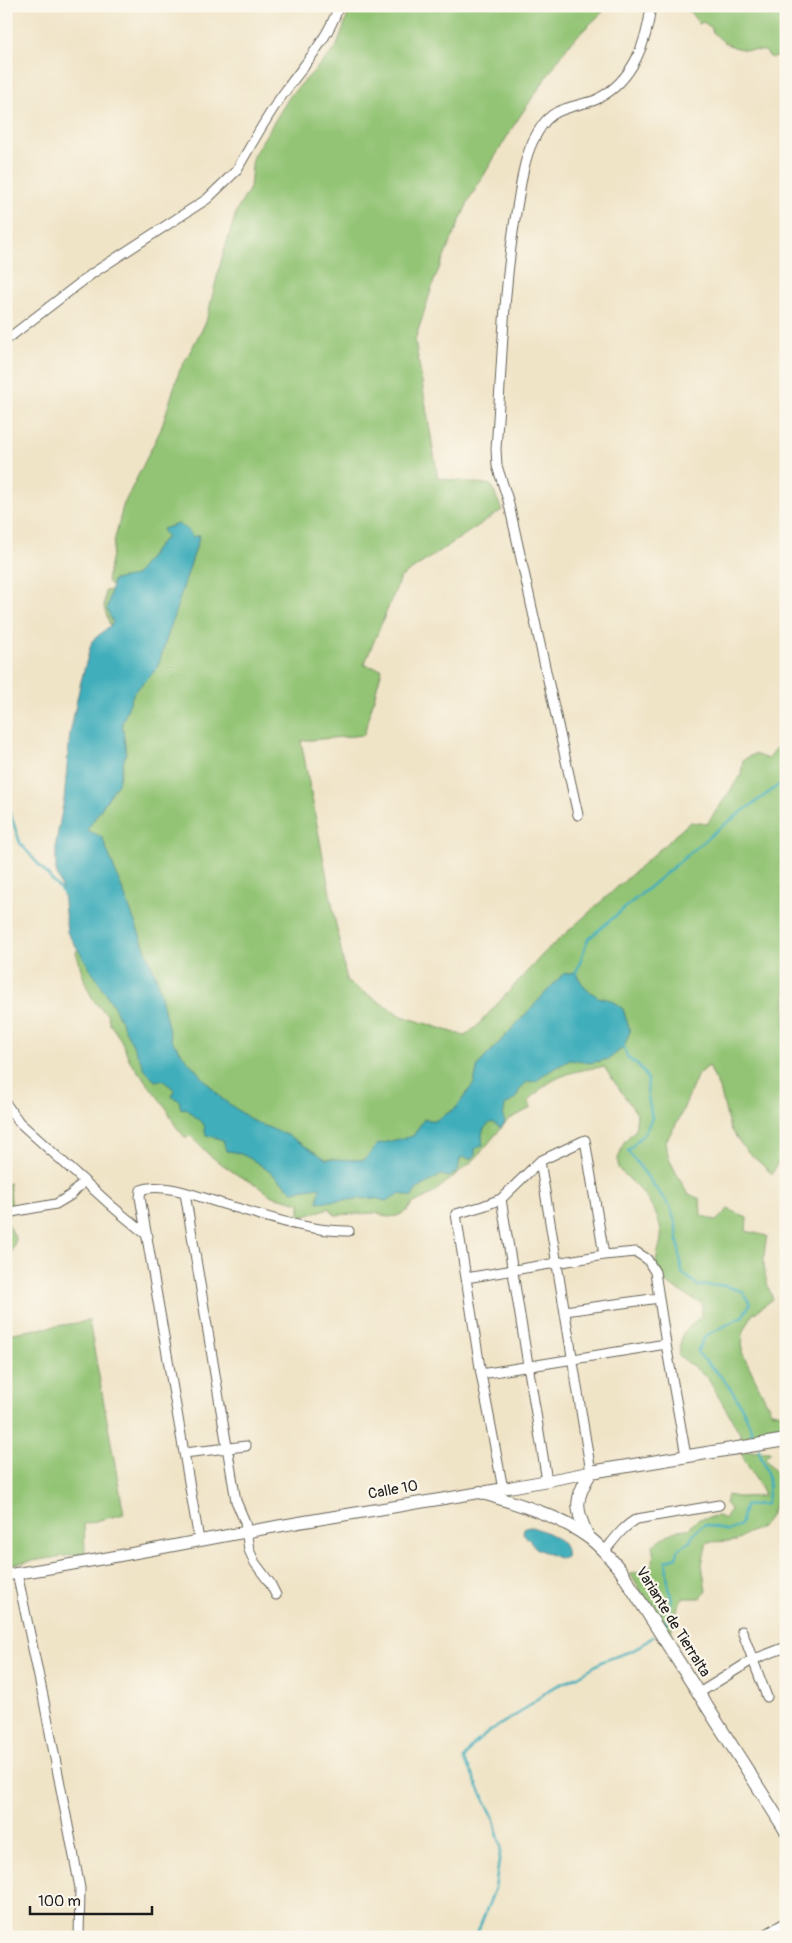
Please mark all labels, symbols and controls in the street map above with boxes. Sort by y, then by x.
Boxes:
street label: Calle 10 [367,1476,419,1504]
street label: Variante de Tierralta [631,1563,715,1681]
scale bar [30,1883,152,1915]
text: 100 m [38,1892,81,1911]

